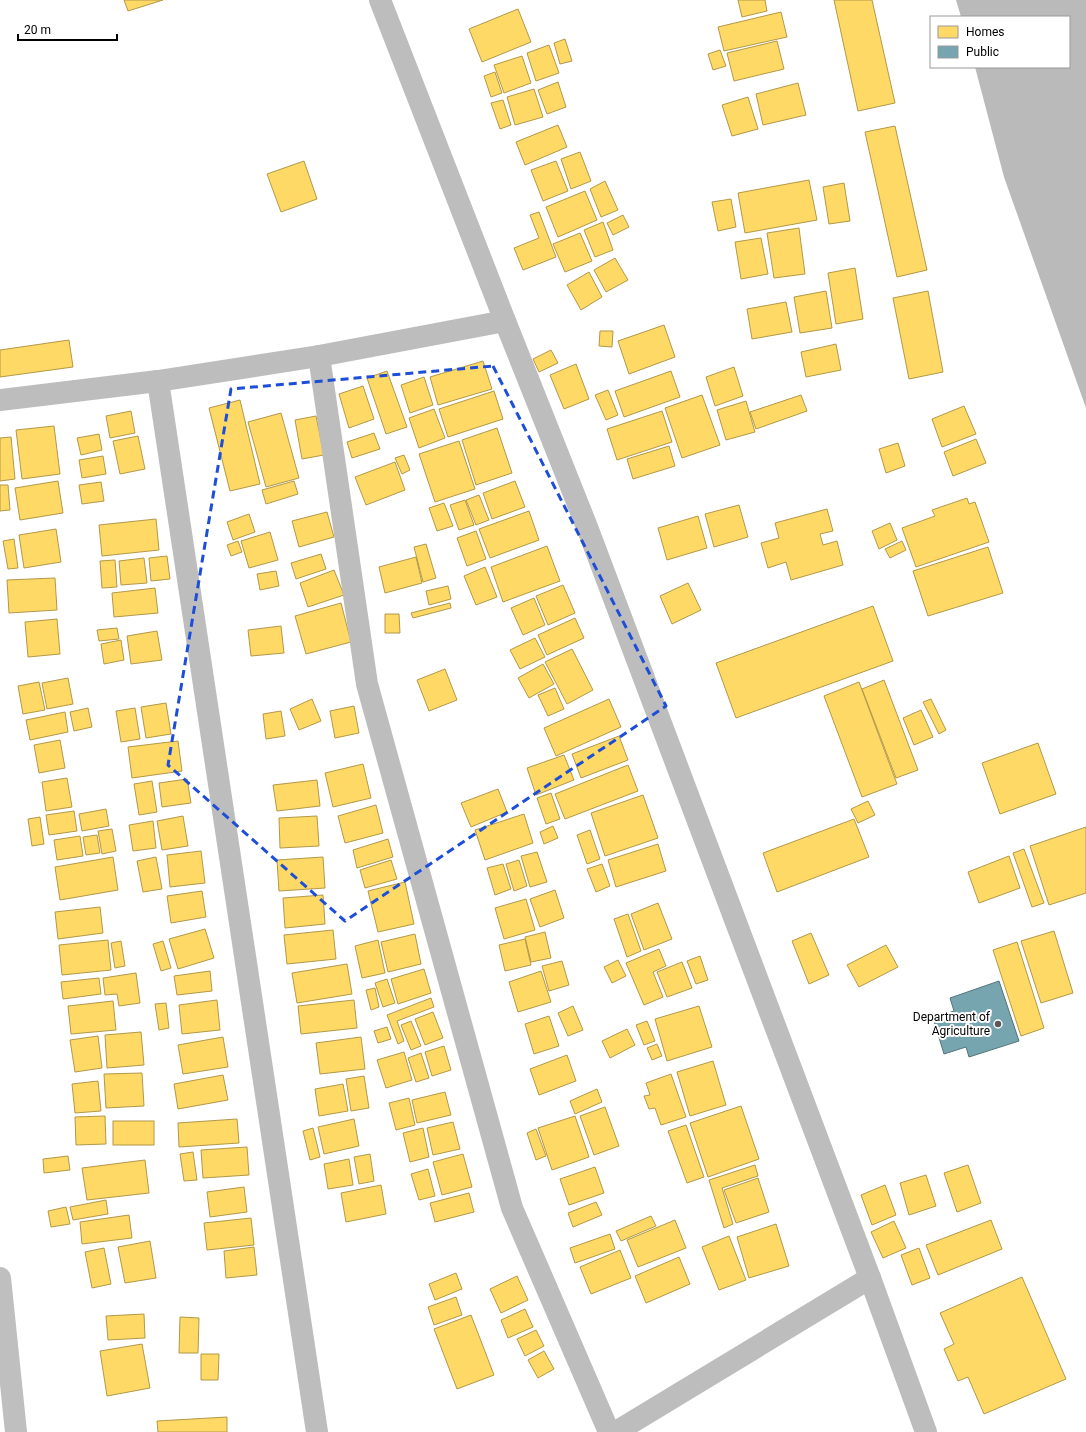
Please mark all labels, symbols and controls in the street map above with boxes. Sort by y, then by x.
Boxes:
scale bar [18,16,117,42]
legend [930,16,1070,68]
text: 20 m [24,23,51,37]
text: Homes [966,25,1004,39]
text: Public [966,45,999,59]
place label: Department of Agriculture [913,1010,991,1038]
marker: Department of Agriculture [993,1019,1003,1029]

